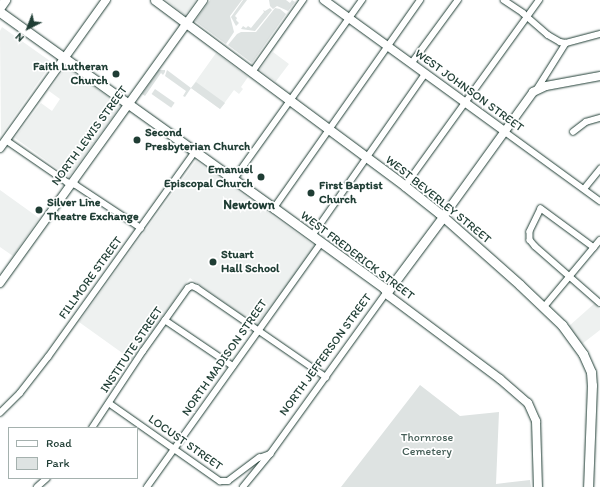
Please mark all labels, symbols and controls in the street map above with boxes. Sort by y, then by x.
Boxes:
north arrow [8,8,48,48]
text: N [13,30,27,45]
street label: WEST JOHNSON STREET [412,47,526,135]
place label: Faith Lutheran Church [33,60,108,88]
marker: Faith Lutheran Church [111,69,121,79]
street label: NORTH LEWIS STREET [49,84,131,188]
place label: Second Presbyterian Church [145,126,251,154]
marker: Second Presbyterian Church [132,135,142,145]
street label: WEST BEVERLEY STREET [382,153,494,247]
place label: Emanuel Episcopal Church [164,163,253,191]
marker: Emanuel Episcopal Church [256,172,266,182]
place label: First Baptist Church [319,179,383,207]
marker: First Baptist Church [306,188,316,198]
place label: Silver Line Theatre Exchange [47,196,139,224]
district label: Newtown [223,197,275,213]
marker: Silver Line Theatre Exchange [34,205,44,215]
street label: WEST FREDERICK STREET [297,209,417,303]
street label: FILLMORE STREET [56,234,126,322]
place label: Stuart Hall School [221,248,279,276]
marker: Stuart Hall School [208,257,218,267]
street label: NORTH JEFFERSON STREET [277,291,375,419]
street label: NORTH MADISON STREET [180,298,270,418]
street label: INSTITUTE STREET [98,304,166,396]
street label: LOCUST STREET [145,412,225,474]
legend [8,427,138,479]
park label: Thornrose Cemetery [401,431,453,459]
text: Road [46,436,72,450]
text: Park [46,456,70,470]

